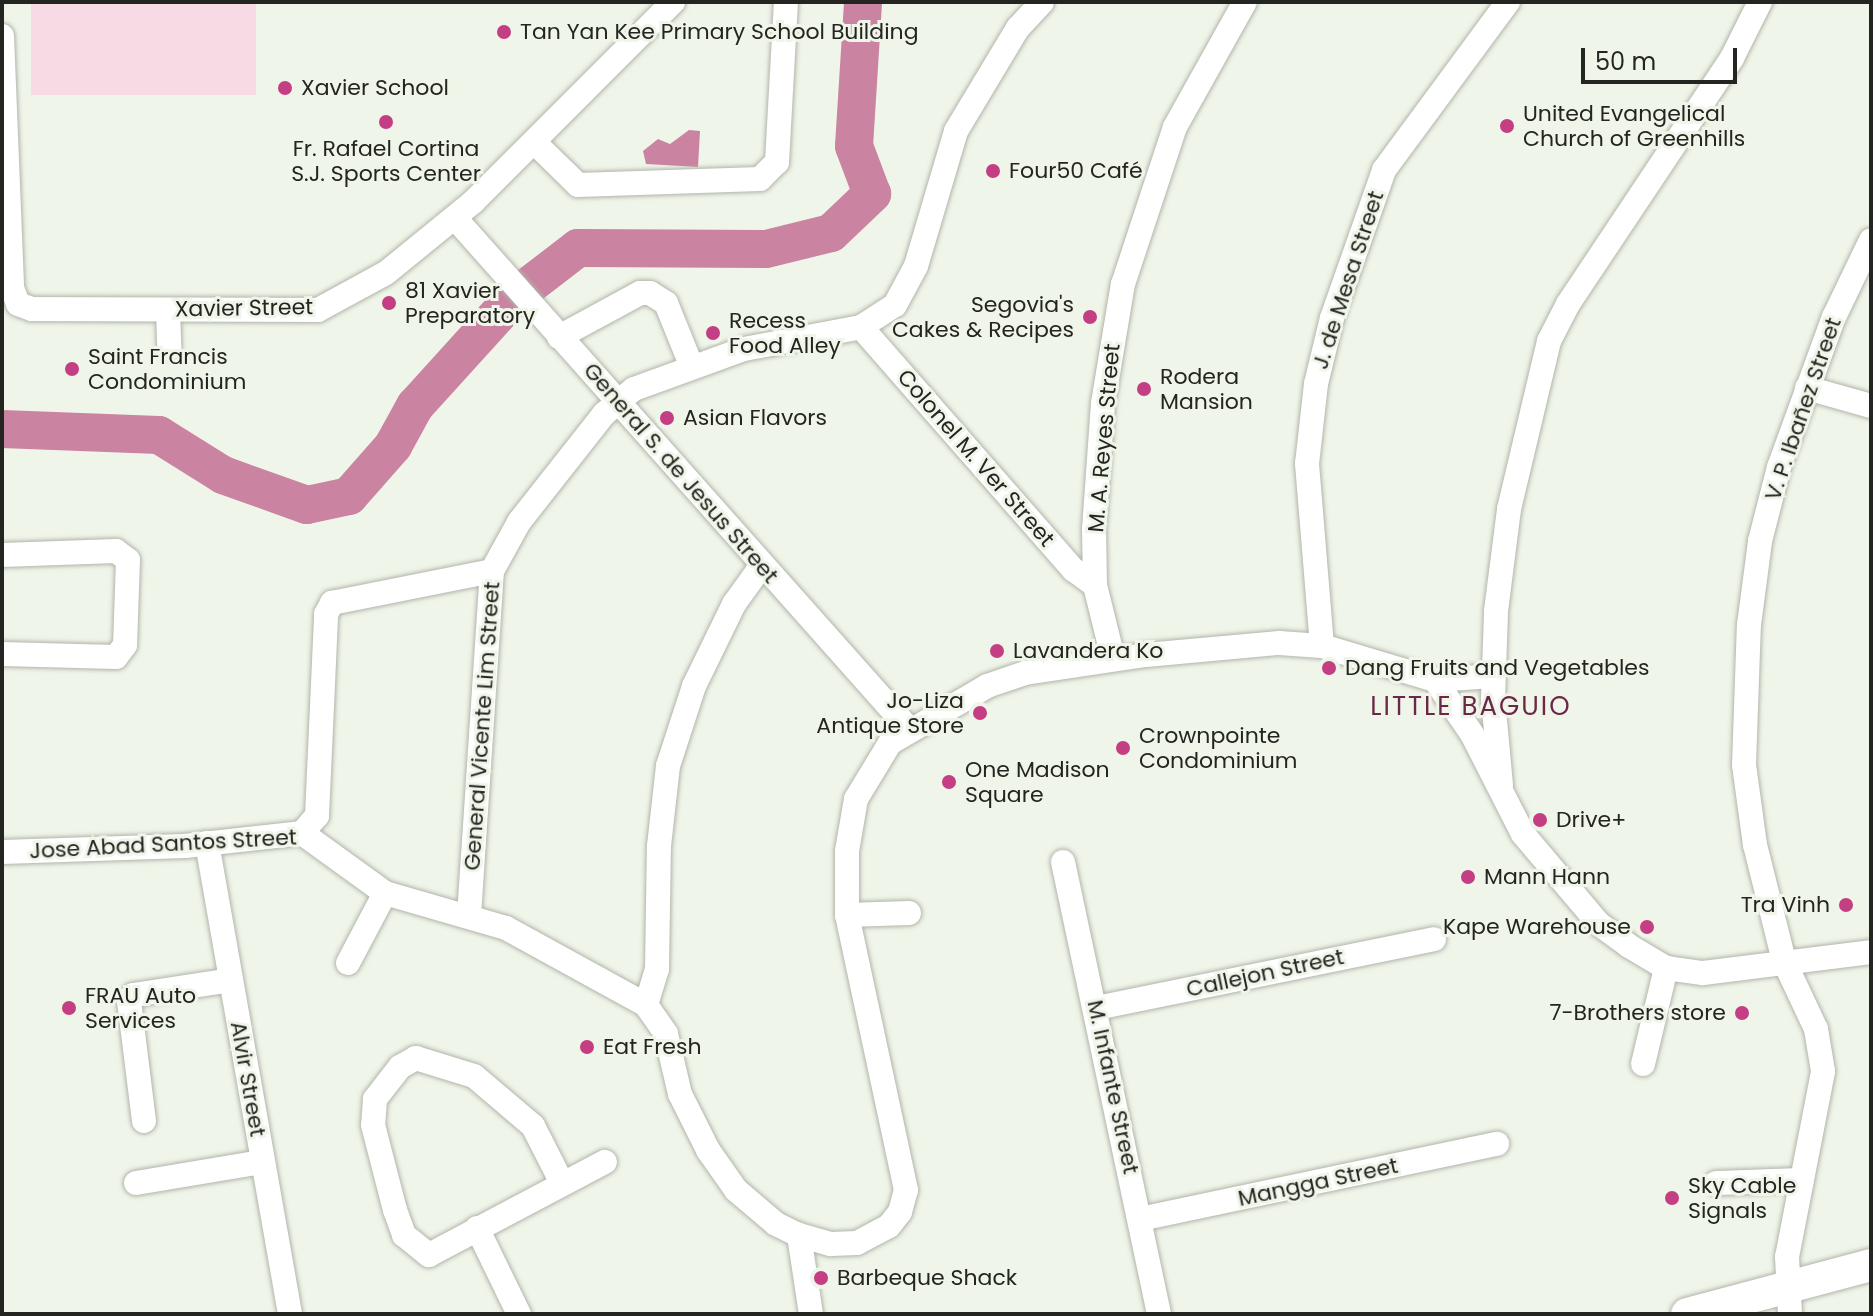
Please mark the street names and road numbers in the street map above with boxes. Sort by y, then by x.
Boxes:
street label: J. de Mesa Street [1307,188,1389,372]
street label: Xavier Street [175,294,313,322]
street label: V. P. Ibañez Street [1759,314,1847,504]
street label: M. A. Reyes Street [1083,342,1125,534]
street label: General S. de Jesus Street [578,357,784,589]
street label: Colonel M. Ver Street [892,364,1060,552]
street label: General Vicente Lim Street [459,581,505,871]
street label: Jose Abad Santos Street [29,824,297,864]
street label: Callejon Street [1184,943,1346,1003]
street label: M. Infante Street [1082,998,1144,1176]
street label: Alvir Street [225,1019,271,1139]
street label: Mangga Street [1236,1152,1400,1212]

